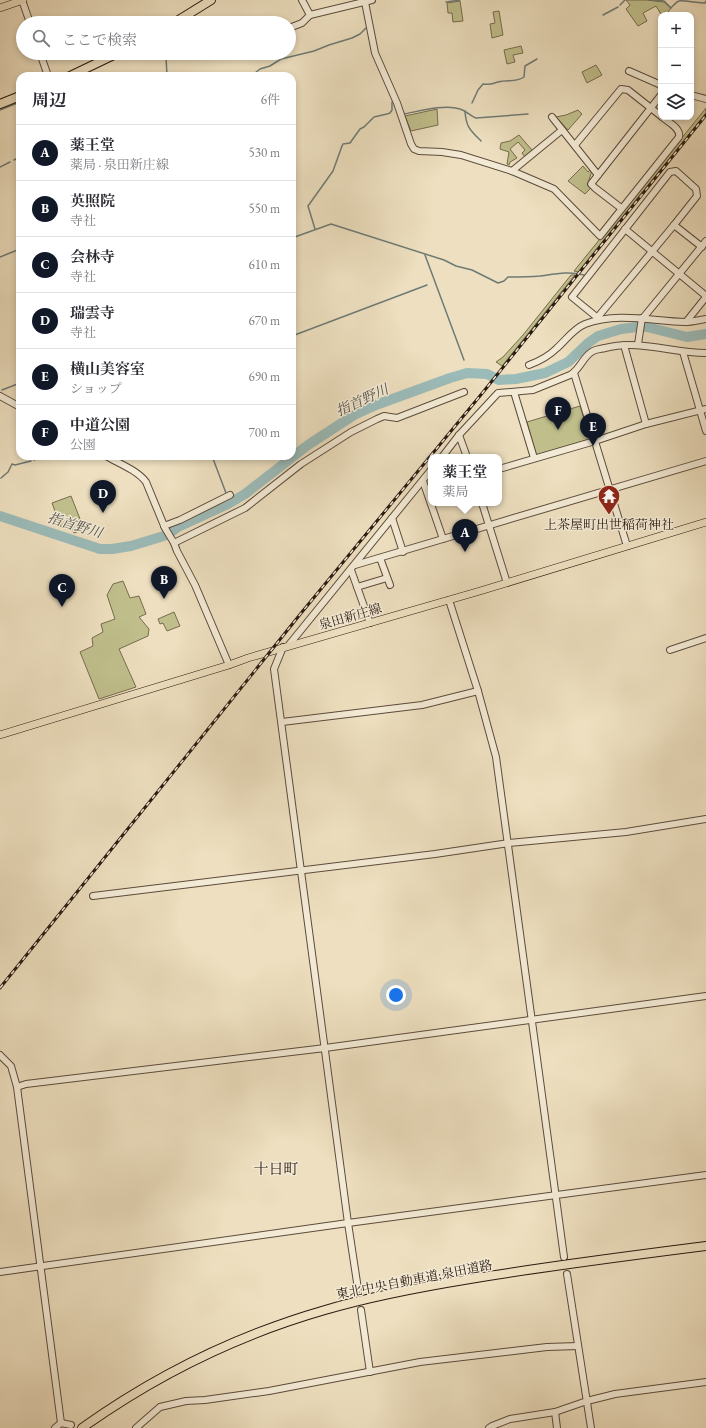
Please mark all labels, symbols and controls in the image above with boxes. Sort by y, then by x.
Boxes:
map controls [658,12,694,120]
button: + [658,12,694,48]
search box [16,16,296,60]
icon: search [30,27,52,49]
text: ここで検索 [62,30,137,49]
button: − [658,48,694,84]
button: layers [658,84,694,120]
text: 周辺 [32,89,66,111]
text: 6件 [261,91,280,108]
text: 薬王堂 [70,135,115,154]
text: A [40,144,50,161]
text: 530 m [249,144,280,161]
text: 薬局 · 泉田新庄線 [70,156,169,173]
text: 英照院 [70,191,115,210]
text: B [41,200,49,217]
text: 550 m [249,200,280,217]
text: 寺社 [70,212,96,229]
text: 会林寺 [70,247,115,266]
text: C [40,256,50,273]
text: 610 m [249,256,280,273]
text: 寺社 [70,268,96,285]
text: 瑞雲寺 [70,303,115,322]
text: D [40,312,50,329]
text: 670 m [249,312,280,329]
text: 寺社 [70,324,96,341]
text: 横山美容室 [70,359,145,378]
text: E [41,368,49,385]
text: 690 m [249,368,280,385]
water label: 指首野川 [333,379,393,420]
text: ショップ [70,380,122,397]
pin: F [545,397,571,430]
pin: E [580,413,606,446]
text: 中道公園 [70,415,130,434]
text: F [41,424,49,441]
text: 700 m [249,424,280,441]
text: 公園 [70,436,96,453]
popup [428,454,502,506]
text: 薬王堂 [442,462,488,481]
pin: D [90,480,116,513]
text: 薬局 [442,483,469,500]
temple icon: 上茶屋町出世稲荷神社 [596,483,622,516]
water label: 指首野川 [46,508,106,542]
place label: 上茶屋町出世稲荷神社 [544,516,674,533]
pin: A [452,519,478,552]
pin: B [151,566,177,599]
pin: C [49,574,75,607]
street label: 泉田新庄線 [317,599,384,634]
your location [386,985,406,1005]
district label: 十日町 [253,1159,299,1178]
street label: 東北中央自動車道;泉田道路 [334,1256,494,1303]

